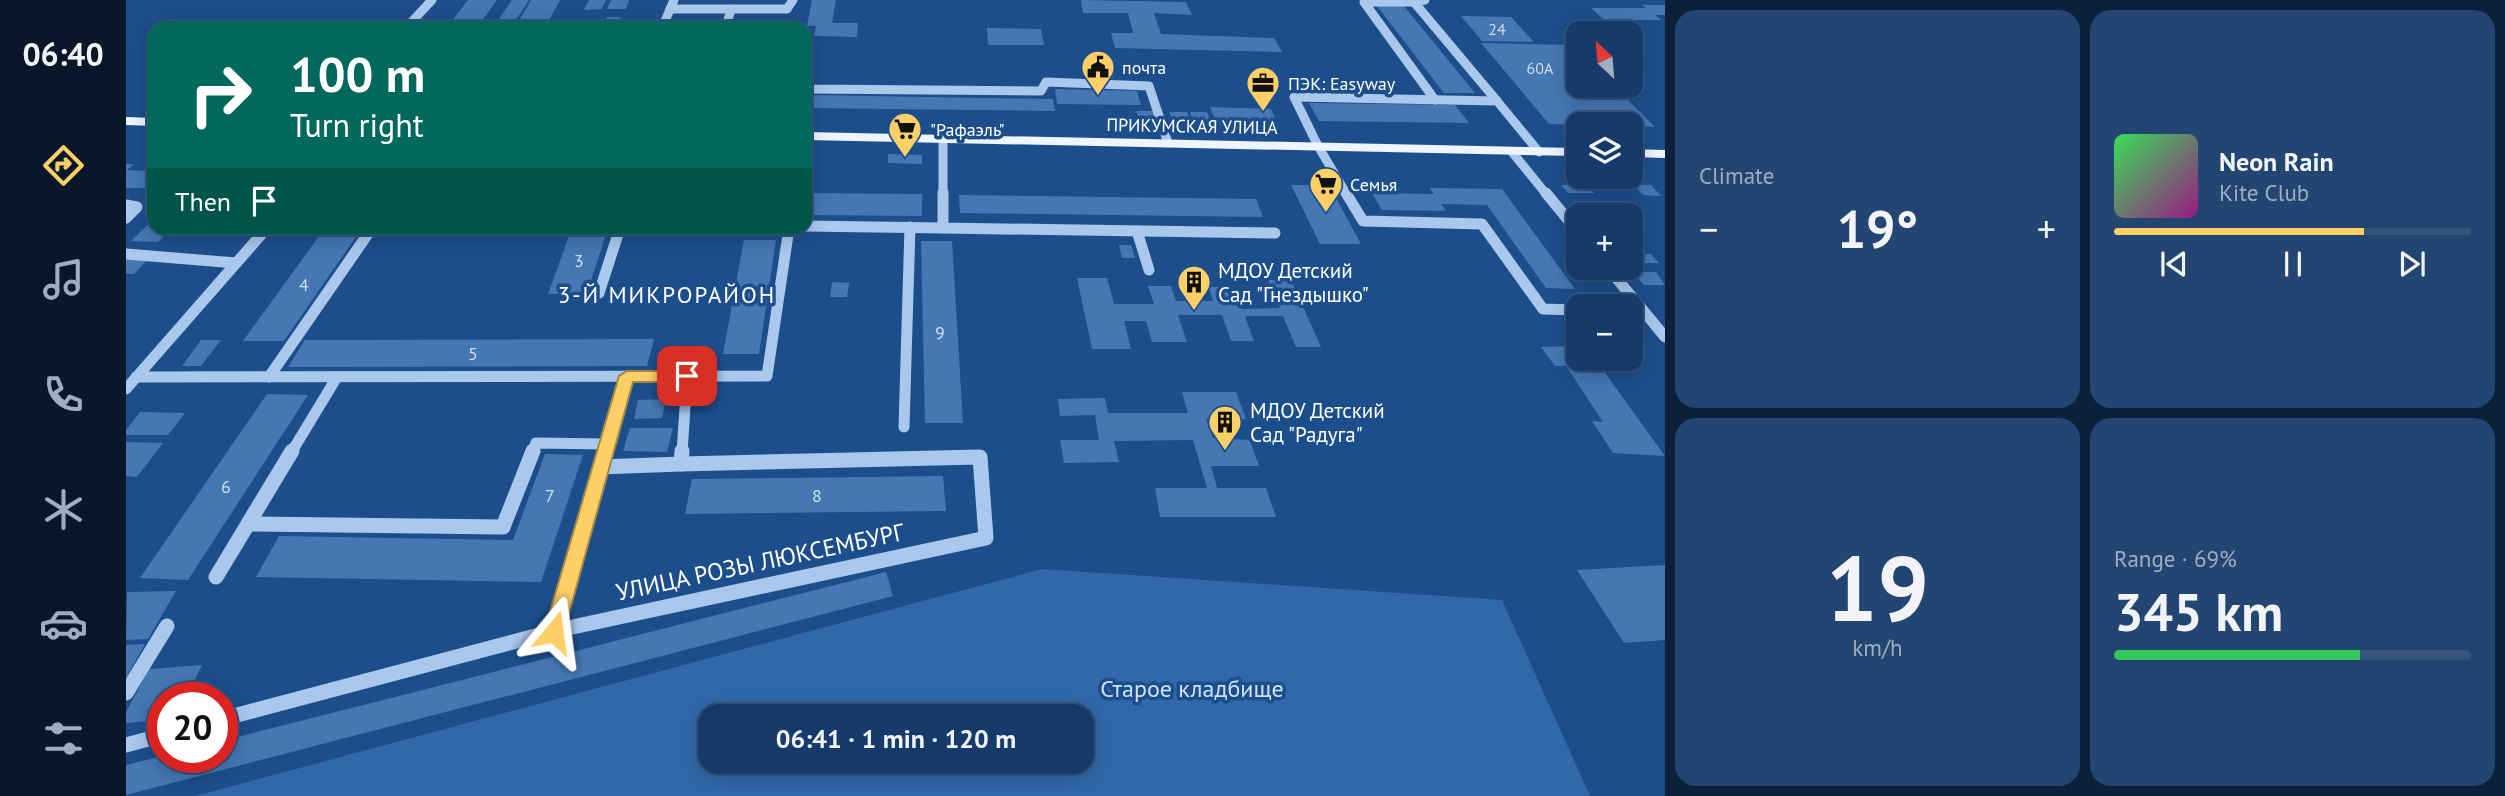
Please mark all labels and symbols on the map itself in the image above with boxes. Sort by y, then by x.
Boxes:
house number: 24 [1488,19,1506,39]
north arrow [1566,21,1643,98]
public building icon: почта [1079,48,1117,97]
place label: почта [1122,56,1166,79]
house number: 60А [1527,58,1554,78]
office icon: ПЭК: Easyway [1244,64,1282,113]
place label: ПЭК: Easyway [1288,72,1396,95]
supermarket icon: "Рафаэль" [886,110,924,159]
street label: ПРИКУМСКАЯ УЛИЦА [1106,113,1278,139]
place label: "Рафаэль" [930,118,1005,141]
supermarket icon: Семья [1307,165,1345,214]
place label: Семья [1350,173,1397,196]
house number: 3 [574,249,584,272]
place label: МДОУ Детский Сад "Гнездышко" [1218,257,1369,308]
building icon: МДОУ Детский Сад "Гнездышко" [1175,263,1213,312]
house number: 4 [299,273,309,296]
district label: 3-Й МИКРОРАЙОН [558,280,776,309]
house number: 9 [935,321,945,344]
house number: 5 [468,342,478,365]
pin [657,346,717,406]
place label: МДОУ Детский Сад "Радуга" [1250,397,1385,448]
building icon: МДОУ Детский Сад "Радуга" [1206,403,1244,452]
house number: 6 [221,475,231,498]
house number: 7 [545,484,555,507]
house number: 8 [812,484,822,507]
street label: УЛИЦА РОЗЫ ЛЮКСЕМБУРГ [613,516,908,608]
position arrow [517,595,591,669]
park label: Старое кладбище [1100,673,1284,704]
speed limit sign: 20 [147,682,238,773]

